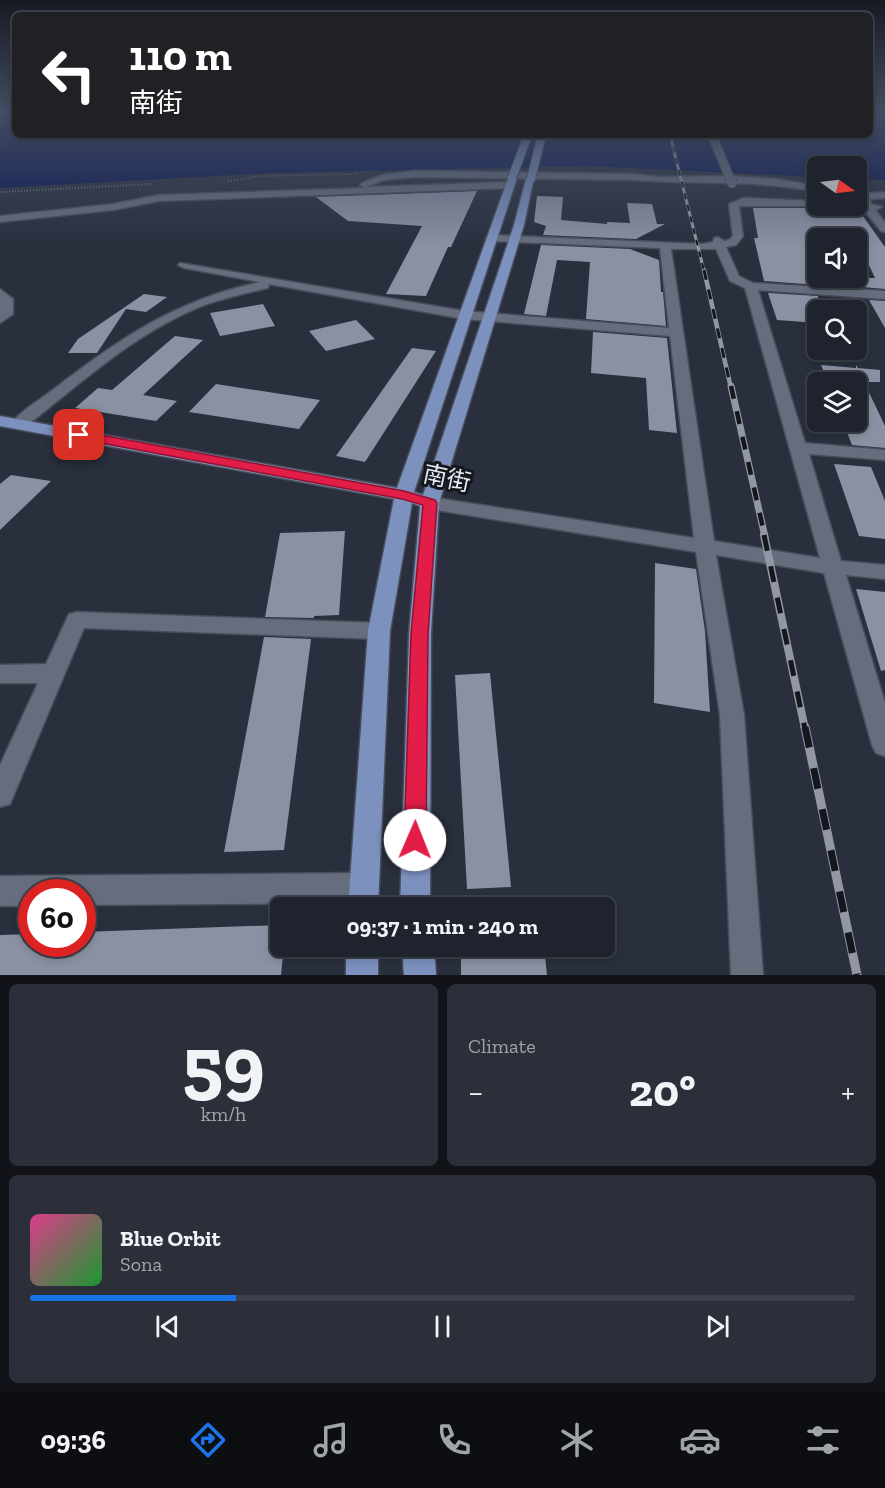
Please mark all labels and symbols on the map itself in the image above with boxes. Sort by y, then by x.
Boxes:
north arrow [807,156,867,216]
pin [53,409,104,460]
street label: 南街 [421,459,473,497]
position arrow [383,808,447,872]
speed limit sign: 60 [18,879,96,957]

